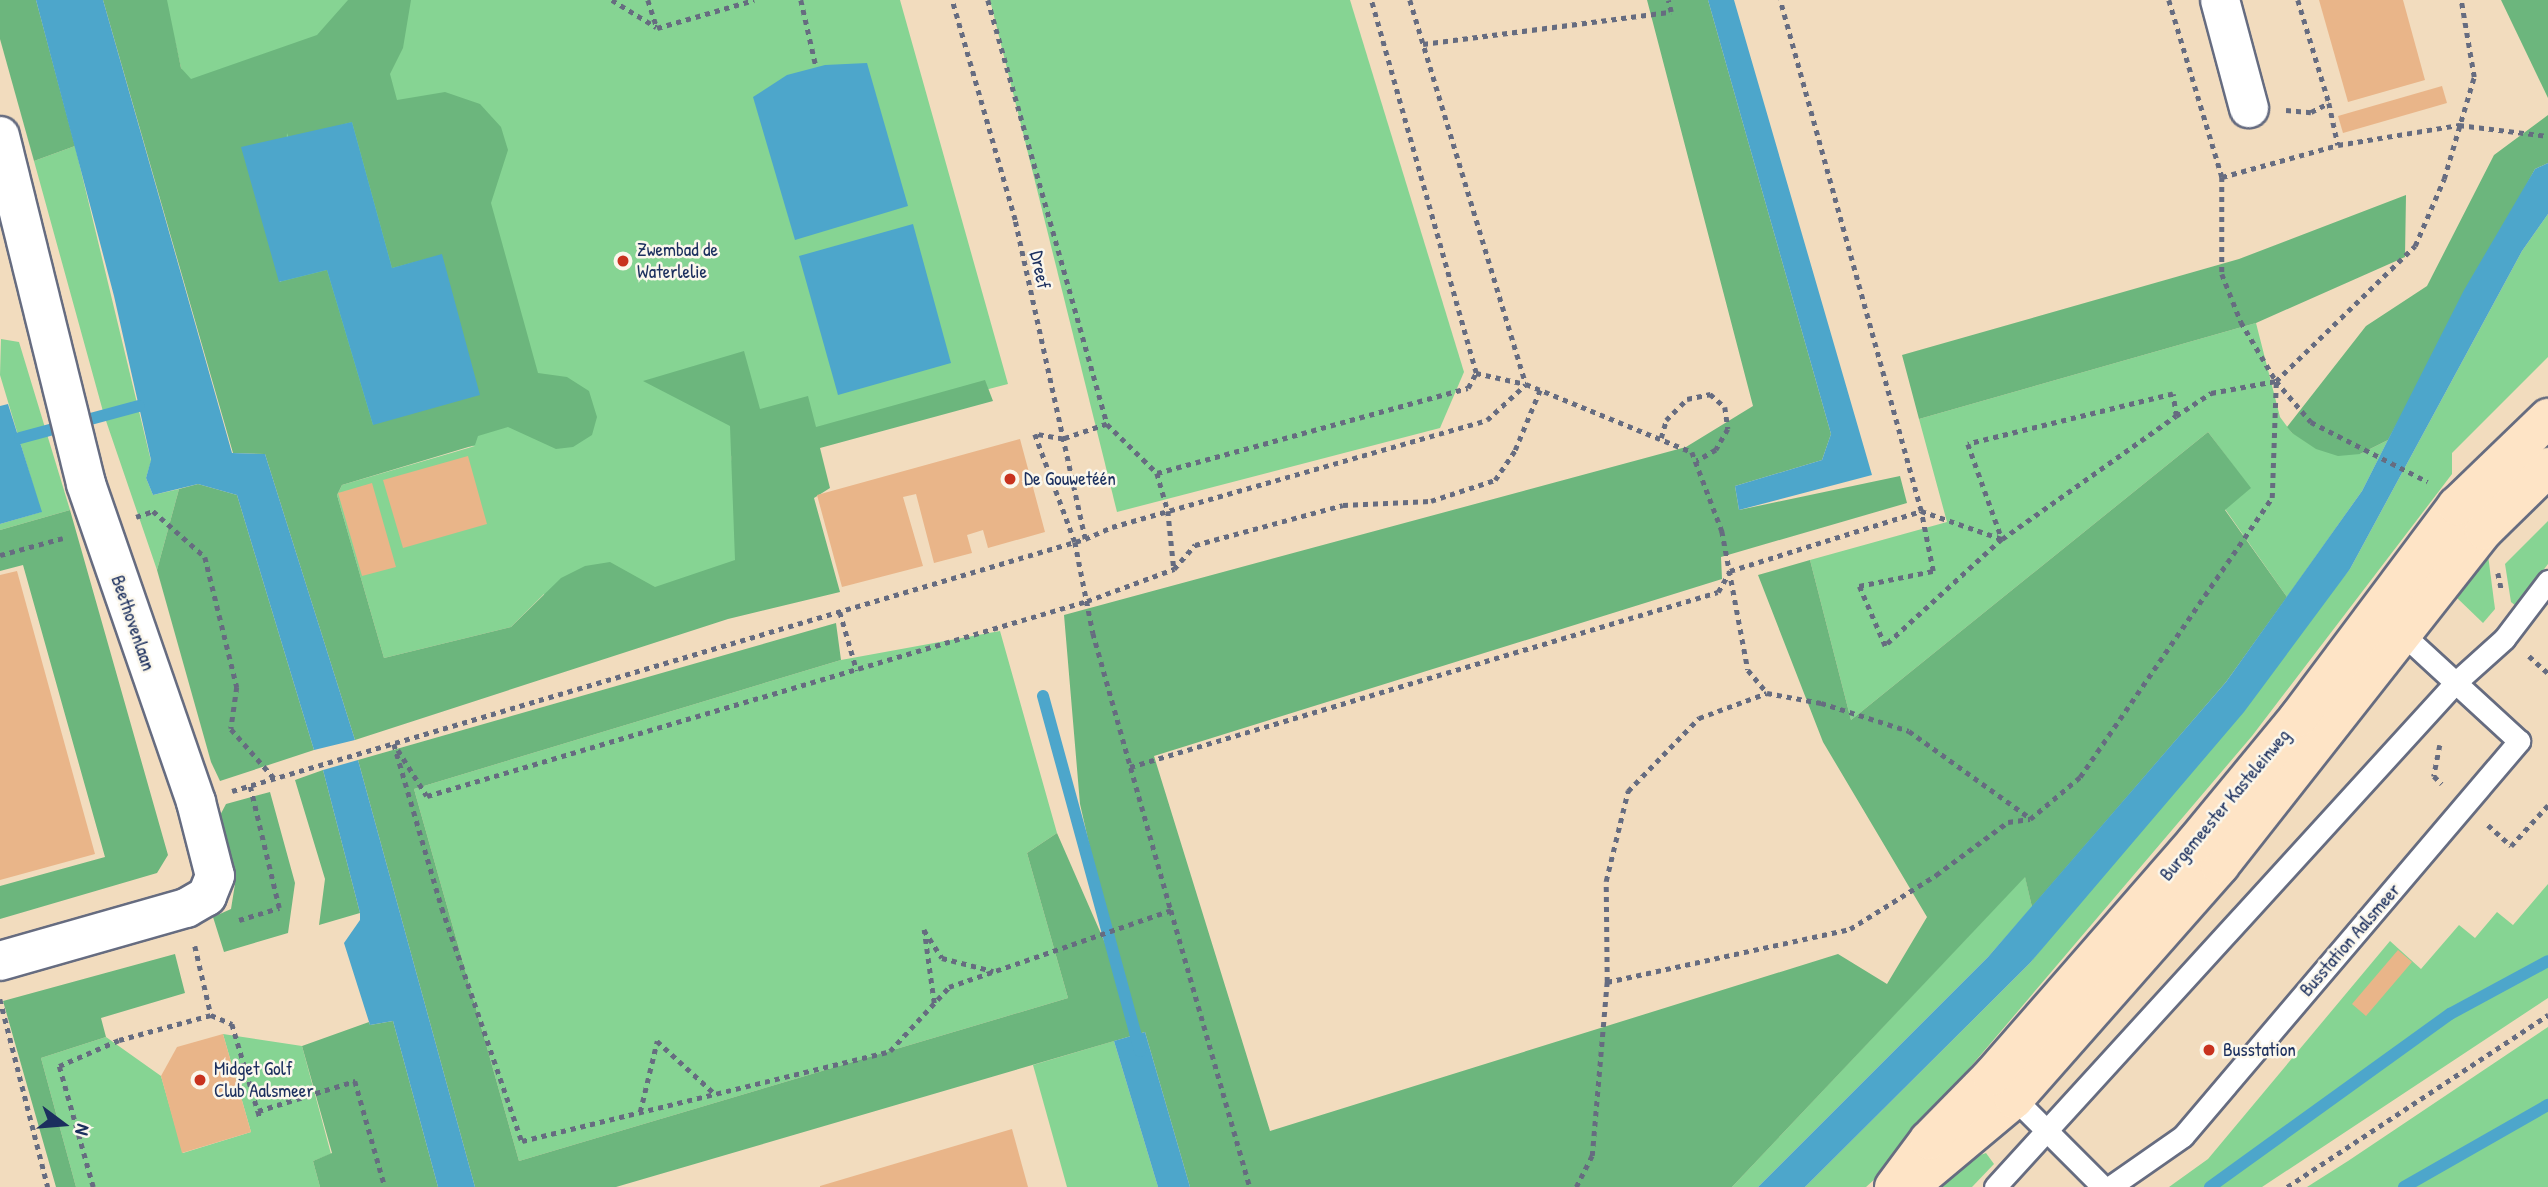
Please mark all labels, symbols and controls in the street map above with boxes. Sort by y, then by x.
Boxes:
place label: Zwembad de Waterlelie [637,239,718,283]
street label: Dreef [1025,249,1055,291]
marker: Zwembad de Waterlelie [615,253,631,269]
place label: De Gouwetéén [1024,468,1116,490]
marker: De Gouwetéén [1002,471,1018,487]
street label: Beethovenlaan [106,572,160,674]
street label: Burgemeester Kasteleinweg [2155,725,2295,885]
street label: Busstation Aalsmeer [2295,879,2405,1001]
place label: Busstation [2223,1039,2296,1061]
marker: Busstation [2201,1042,2217,1058]
place label: Midget Golf Club Aalsmeer [214,1058,314,1102]
marker: Midget Golf Club Aalsmeer [192,1072,208,1088]
north arrow [28,1089,98,1159]
text: N [69,1121,97,1138]

